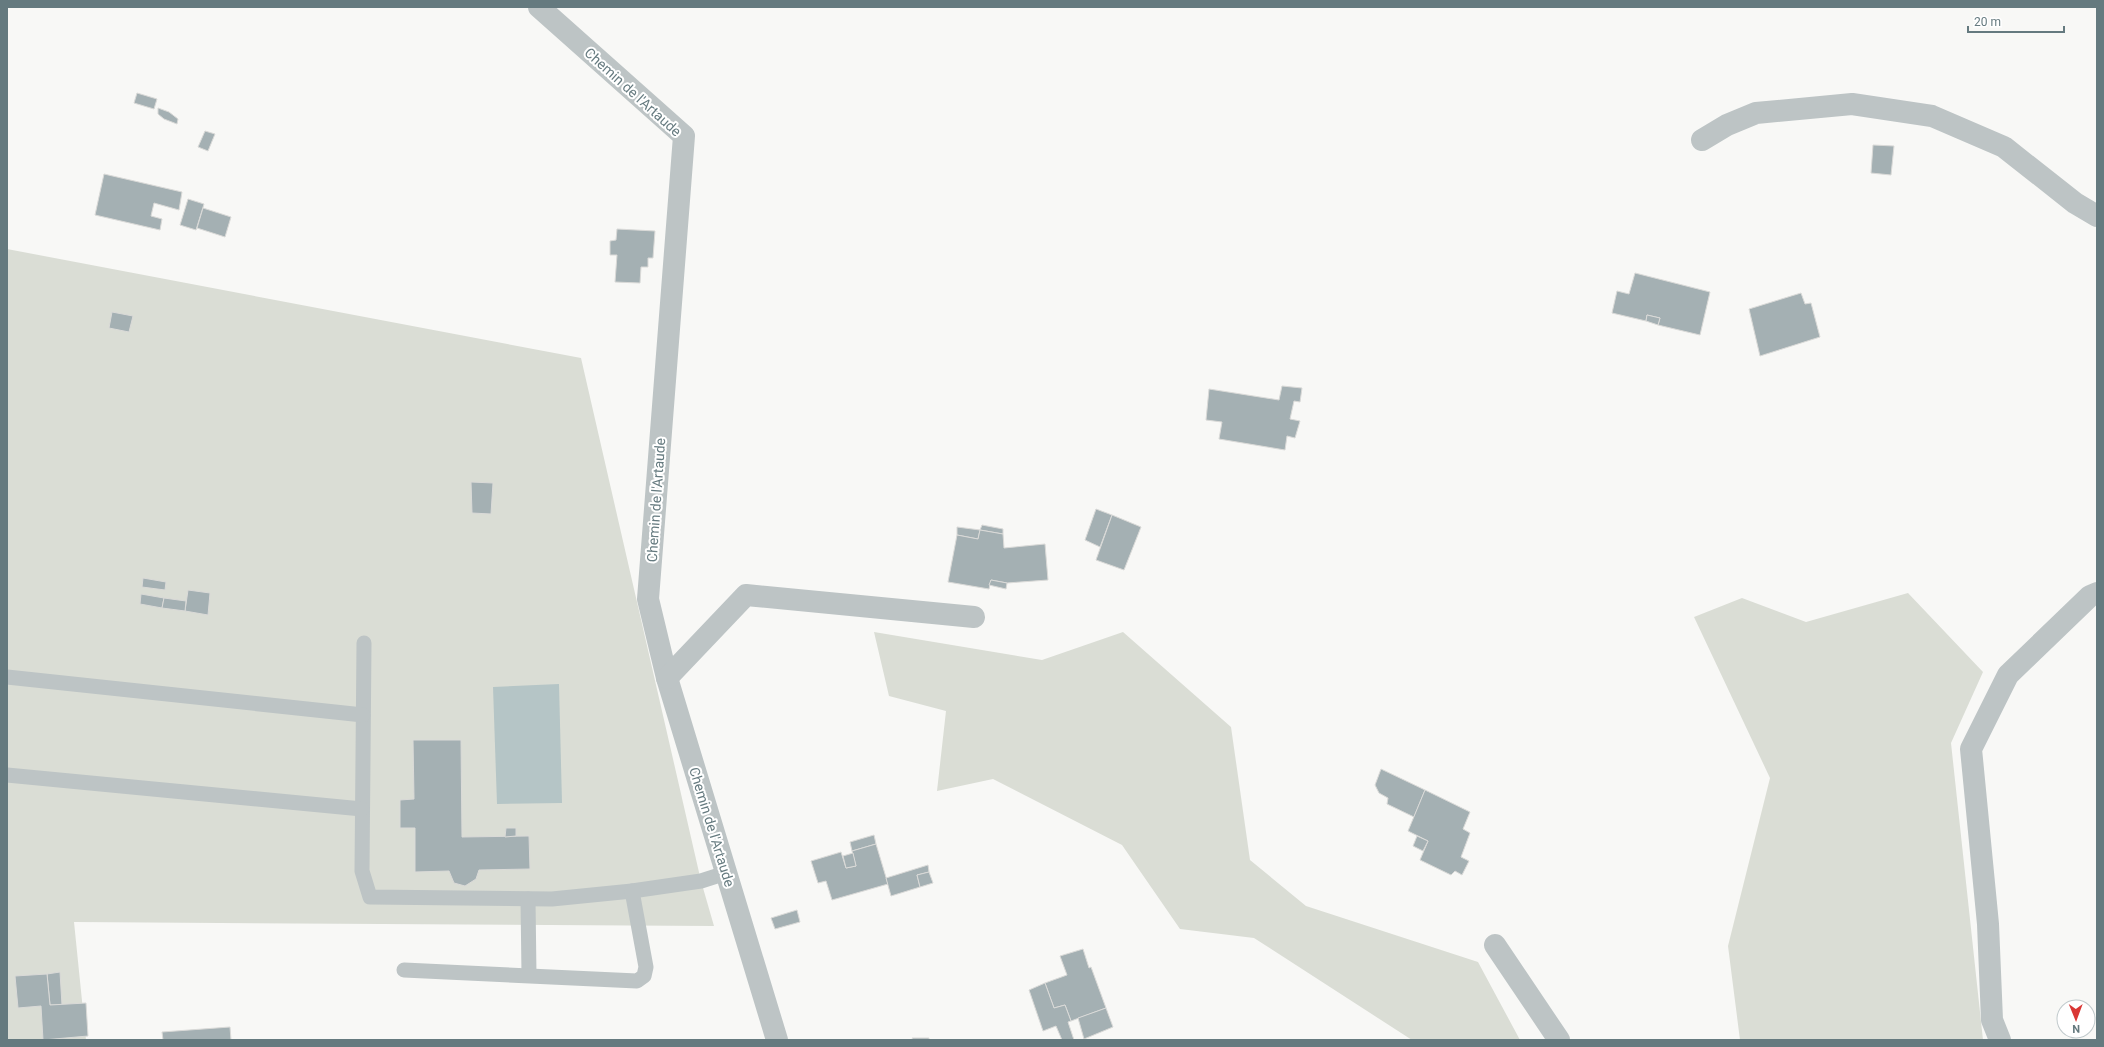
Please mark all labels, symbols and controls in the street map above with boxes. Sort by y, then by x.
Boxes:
scale bar [1968,8,2064,34]
text: 20 m [1974,15,2001,29]
street label: Chemin de l'Artaude [581,44,685,140]
street label: Chemin de l'Artaude [644,437,668,563]
street label: Chemin de l'Artaude [686,765,738,889]
north arrow [2056,999,2096,1039]
text: N [2072,1022,2080,1035]

